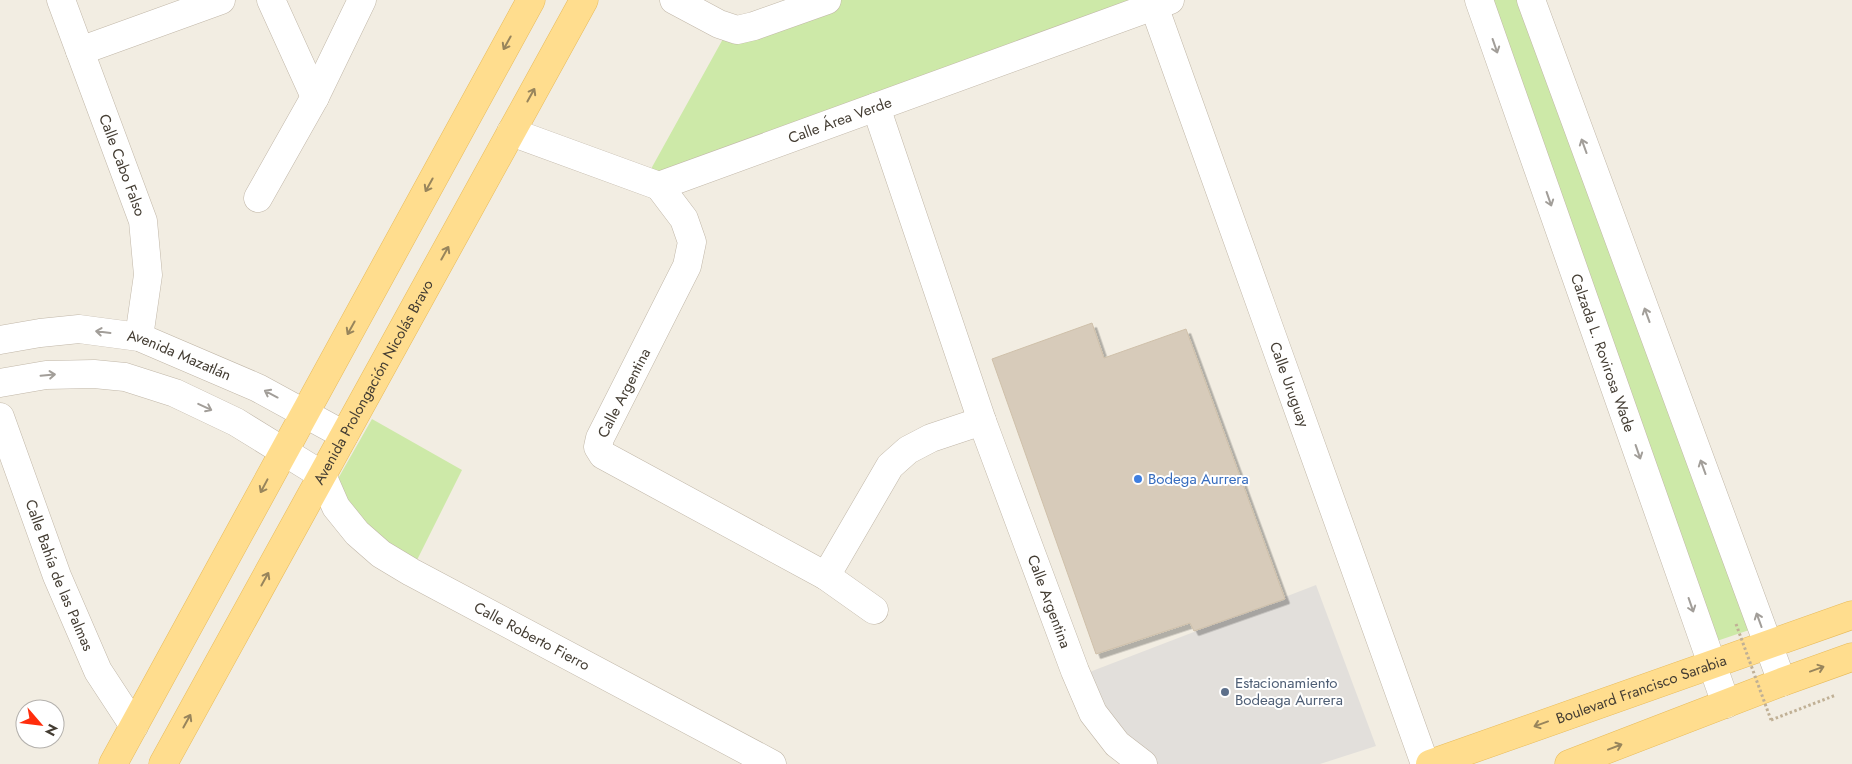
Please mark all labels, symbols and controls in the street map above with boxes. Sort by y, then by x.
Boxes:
one-way arrow [502,35,512,50]
one-way arrow [1491,38,1500,53]
one-way arrow [527,88,537,102]
street label: Calle Área Verde [785,91,895,149]
street label: Calle Cabo Falso [93,111,151,219]
one-way arrow [1579,139,1588,154]
one-way arrow [424,177,433,192]
one-way arrow [1545,191,1554,207]
one-way arrow [440,246,450,260]
street label: Calzada L. Rovirosa Wade [1565,271,1641,435]
street label: Avenida Prolongación Nicolás Bravo [308,276,439,489]
one-way arrow [1642,308,1651,323]
one-way arrow [345,320,355,334]
street label: Avenida Mazatlán [126,325,235,386]
one-way arrow [96,327,112,337]
street label: Calle Uruguay [1264,339,1315,431]
street label: Calle Argentina [592,344,656,442]
one-way arrow [40,370,56,380]
one-way arrow [264,389,279,399]
one-way arrow [197,403,212,412]
one-way arrow [1634,443,1643,459]
one-way arrow [1698,460,1707,475]
place label: Bodega Aurrera [1148,468,1249,490]
marker: Bodega Aurrera [1132,473,1144,485]
one-way arrow [259,478,269,493]
street label: Calle Bahía de las Palmas [19,496,99,654]
street label: Calle Argentina [1022,552,1077,651]
one-way arrow [261,572,270,587]
street label: Calle Roberto Fierro [470,596,594,676]
one-way arrow [1687,597,1697,613]
one-way arrow [1754,613,1763,628]
street label: Boulevard Francisco Sarabia [1553,649,1730,730]
one-way arrow [1809,664,1825,674]
place label: Estacionamiento Bodeaga Aurrera [1235,672,1343,711]
marker: Estacionamiento Bodeaga Aurrera [1219,686,1231,698]
north arrow [15,699,65,749]
one-way arrow [182,714,192,729]
text: N [40,720,63,740]
one-way arrow [1534,720,1549,729]
one-way arrow [1607,742,1622,751]

